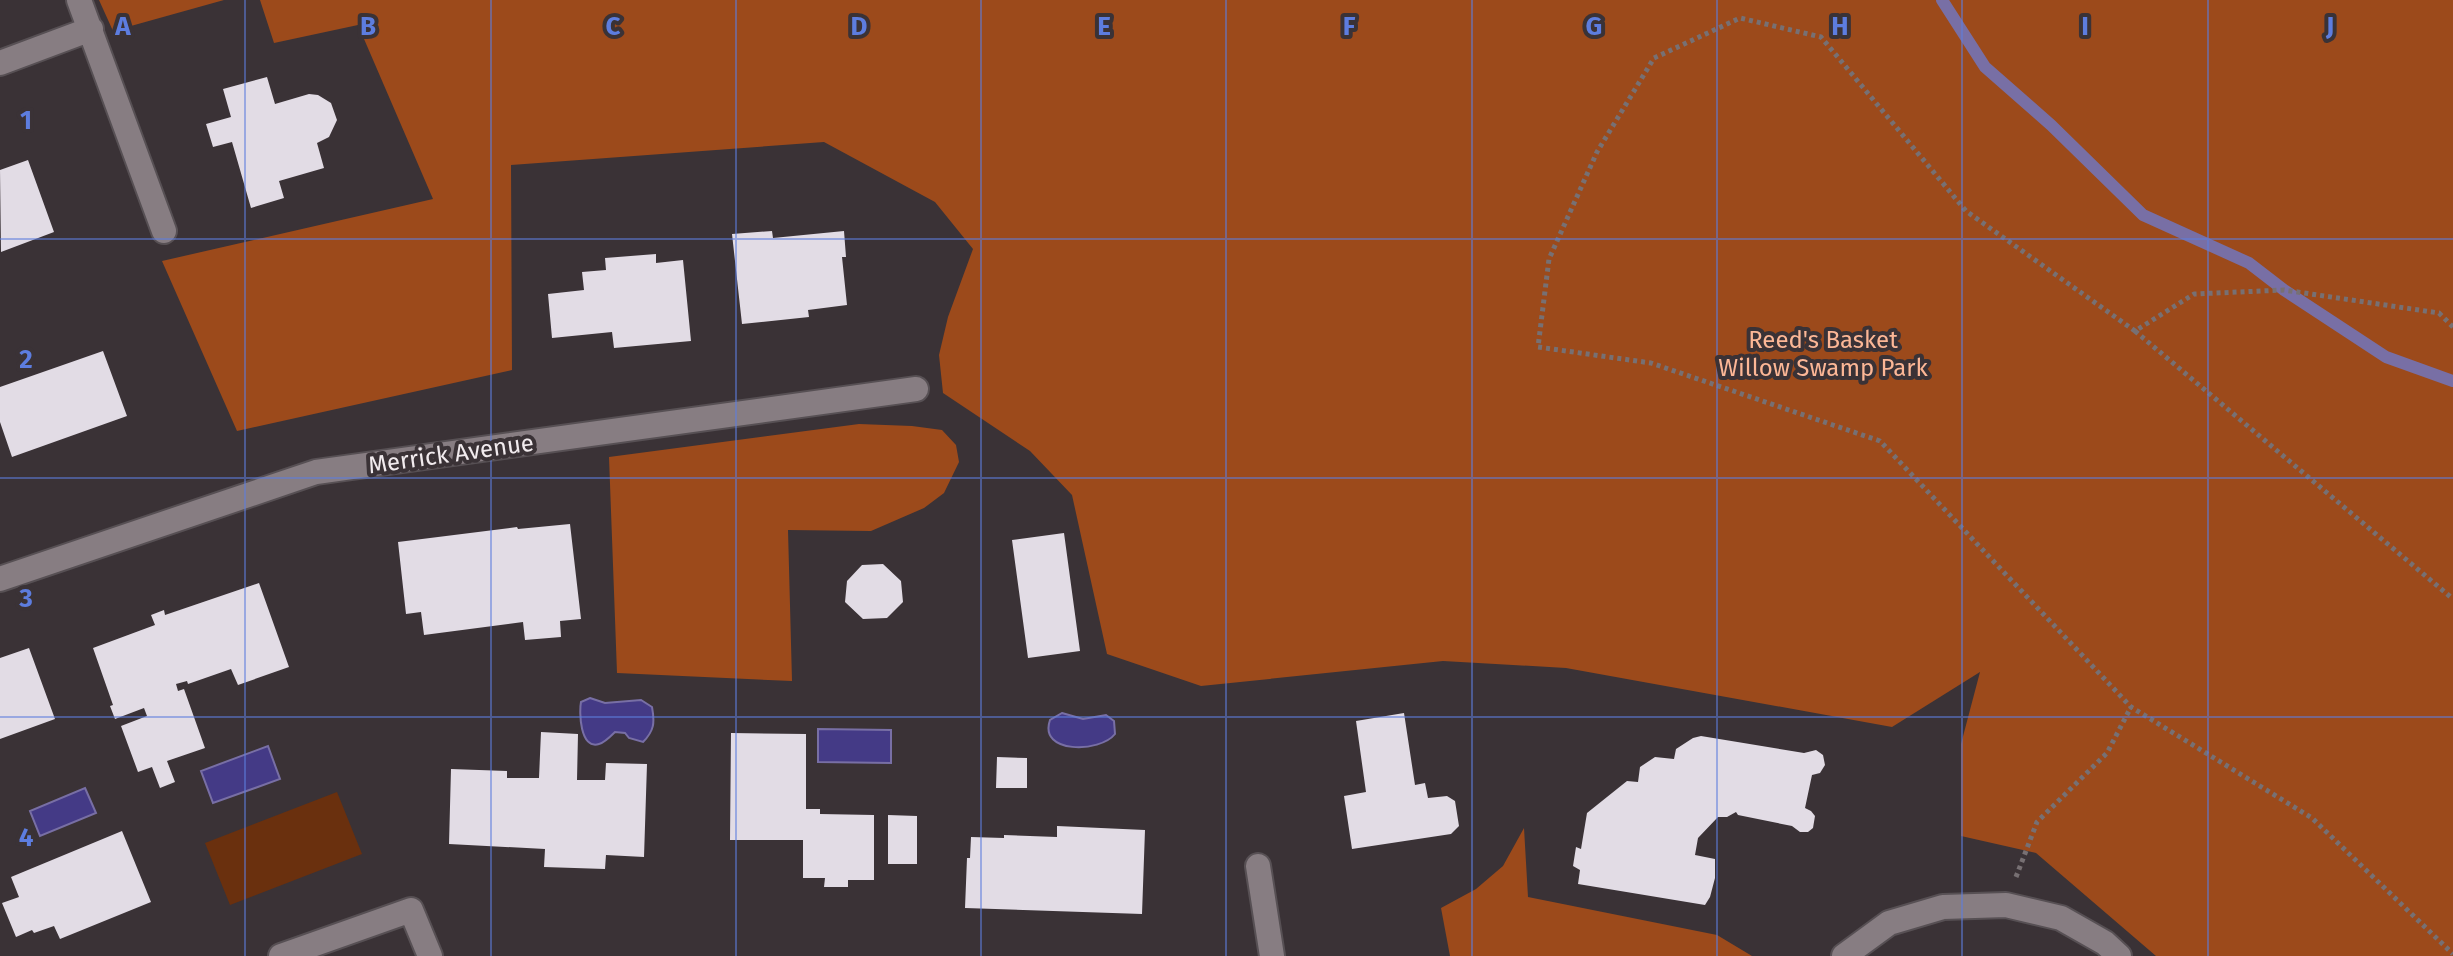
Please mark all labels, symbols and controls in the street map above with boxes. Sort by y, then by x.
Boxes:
text: A [114,11,131,42]
text: B [360,11,376,42]
text: C [606,11,621,42]
text: D [851,11,868,42]
text: E [1097,11,1111,42]
text: F [1343,11,1356,42]
text: G [1586,11,1602,42]
text: H [1831,11,1849,42]
text: I [2081,11,2089,42]
text: J [2325,11,2334,42]
text: 1 [20,105,32,136]
park label: Reed's Basket Willow Swamp Park [1718,326,1929,382]
text: 2 [19,344,33,375]
street label: Merrick Avenue [366,429,536,479]
text: 3 [18,583,33,614]
text: 4 [19,822,34,853]

